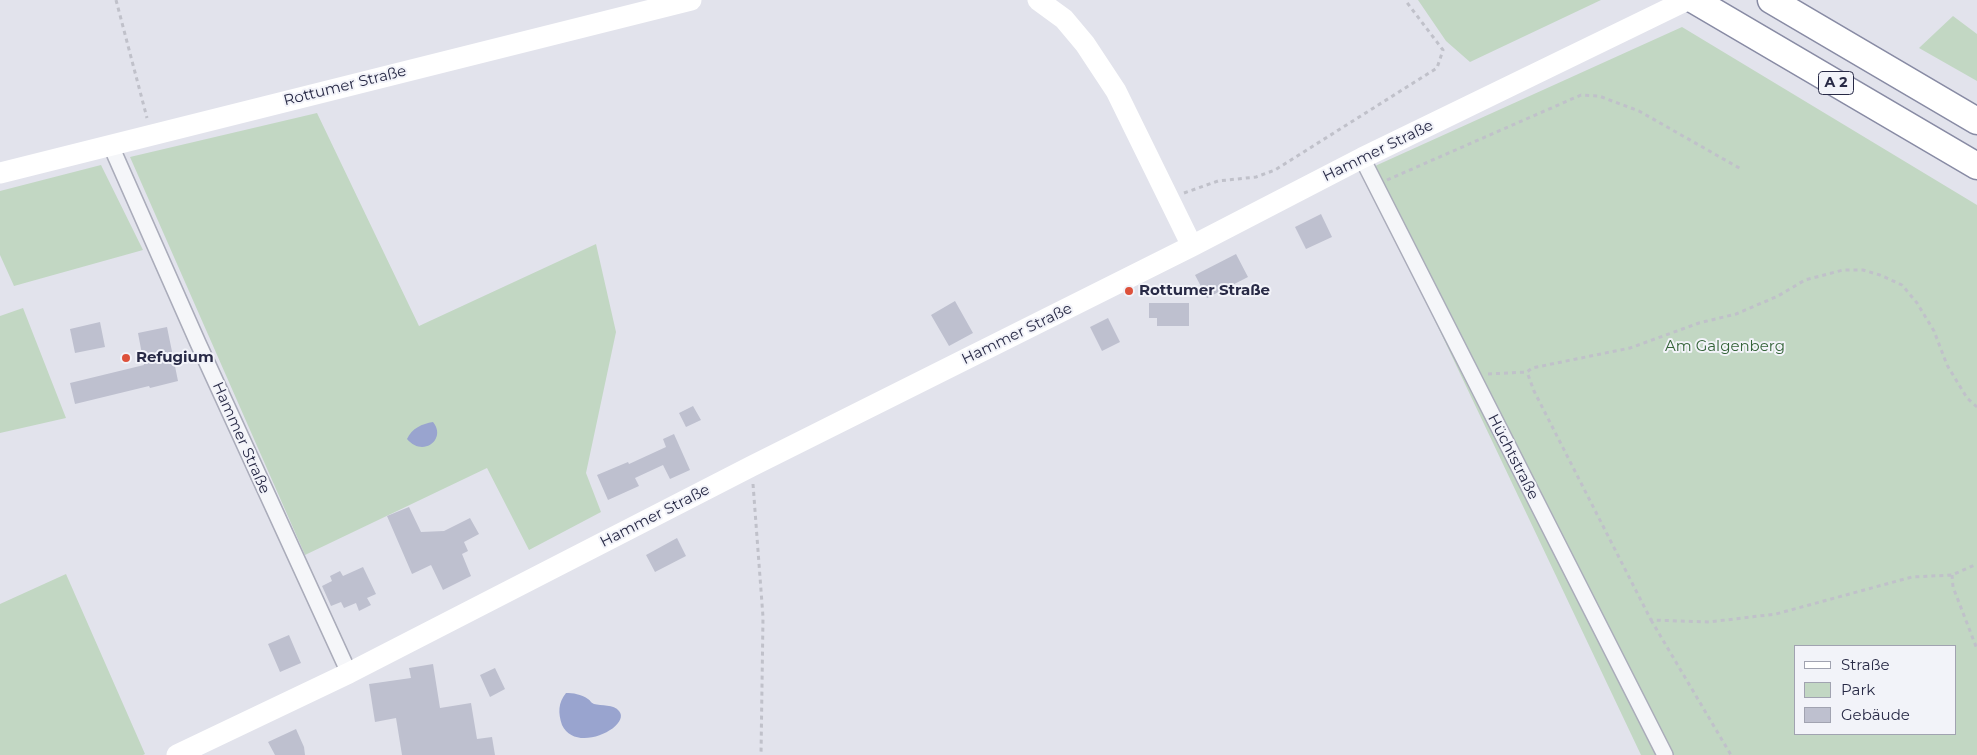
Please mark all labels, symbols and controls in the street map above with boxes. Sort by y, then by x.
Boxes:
street label: Rottumer Straße [282,62,408,110]
road number: A 2 [1818,72,1854,95]
street label: Hammer Straße [1320,116,1436,186]
place label: Rottumer Straße [1139,282,1270,300]
marker: Rottumer Straße [1123,285,1135,297]
street label: Hammer Straße [959,299,1075,369]
park label: Am Galgenberg [1665,338,1785,356]
place label: Refugium [136,349,214,367]
marker: Refugium [120,352,132,364]
street label: Hammer Straße [208,379,274,497]
street label: Hüchtstraße [1484,411,1542,503]
street label: Hammer Straße [597,481,713,551]
legend [1794,645,1957,735]
text: Straße [1841,655,1890,674]
text: Park [1841,680,1875,699]
text: Gebäude [1841,705,1910,724]

